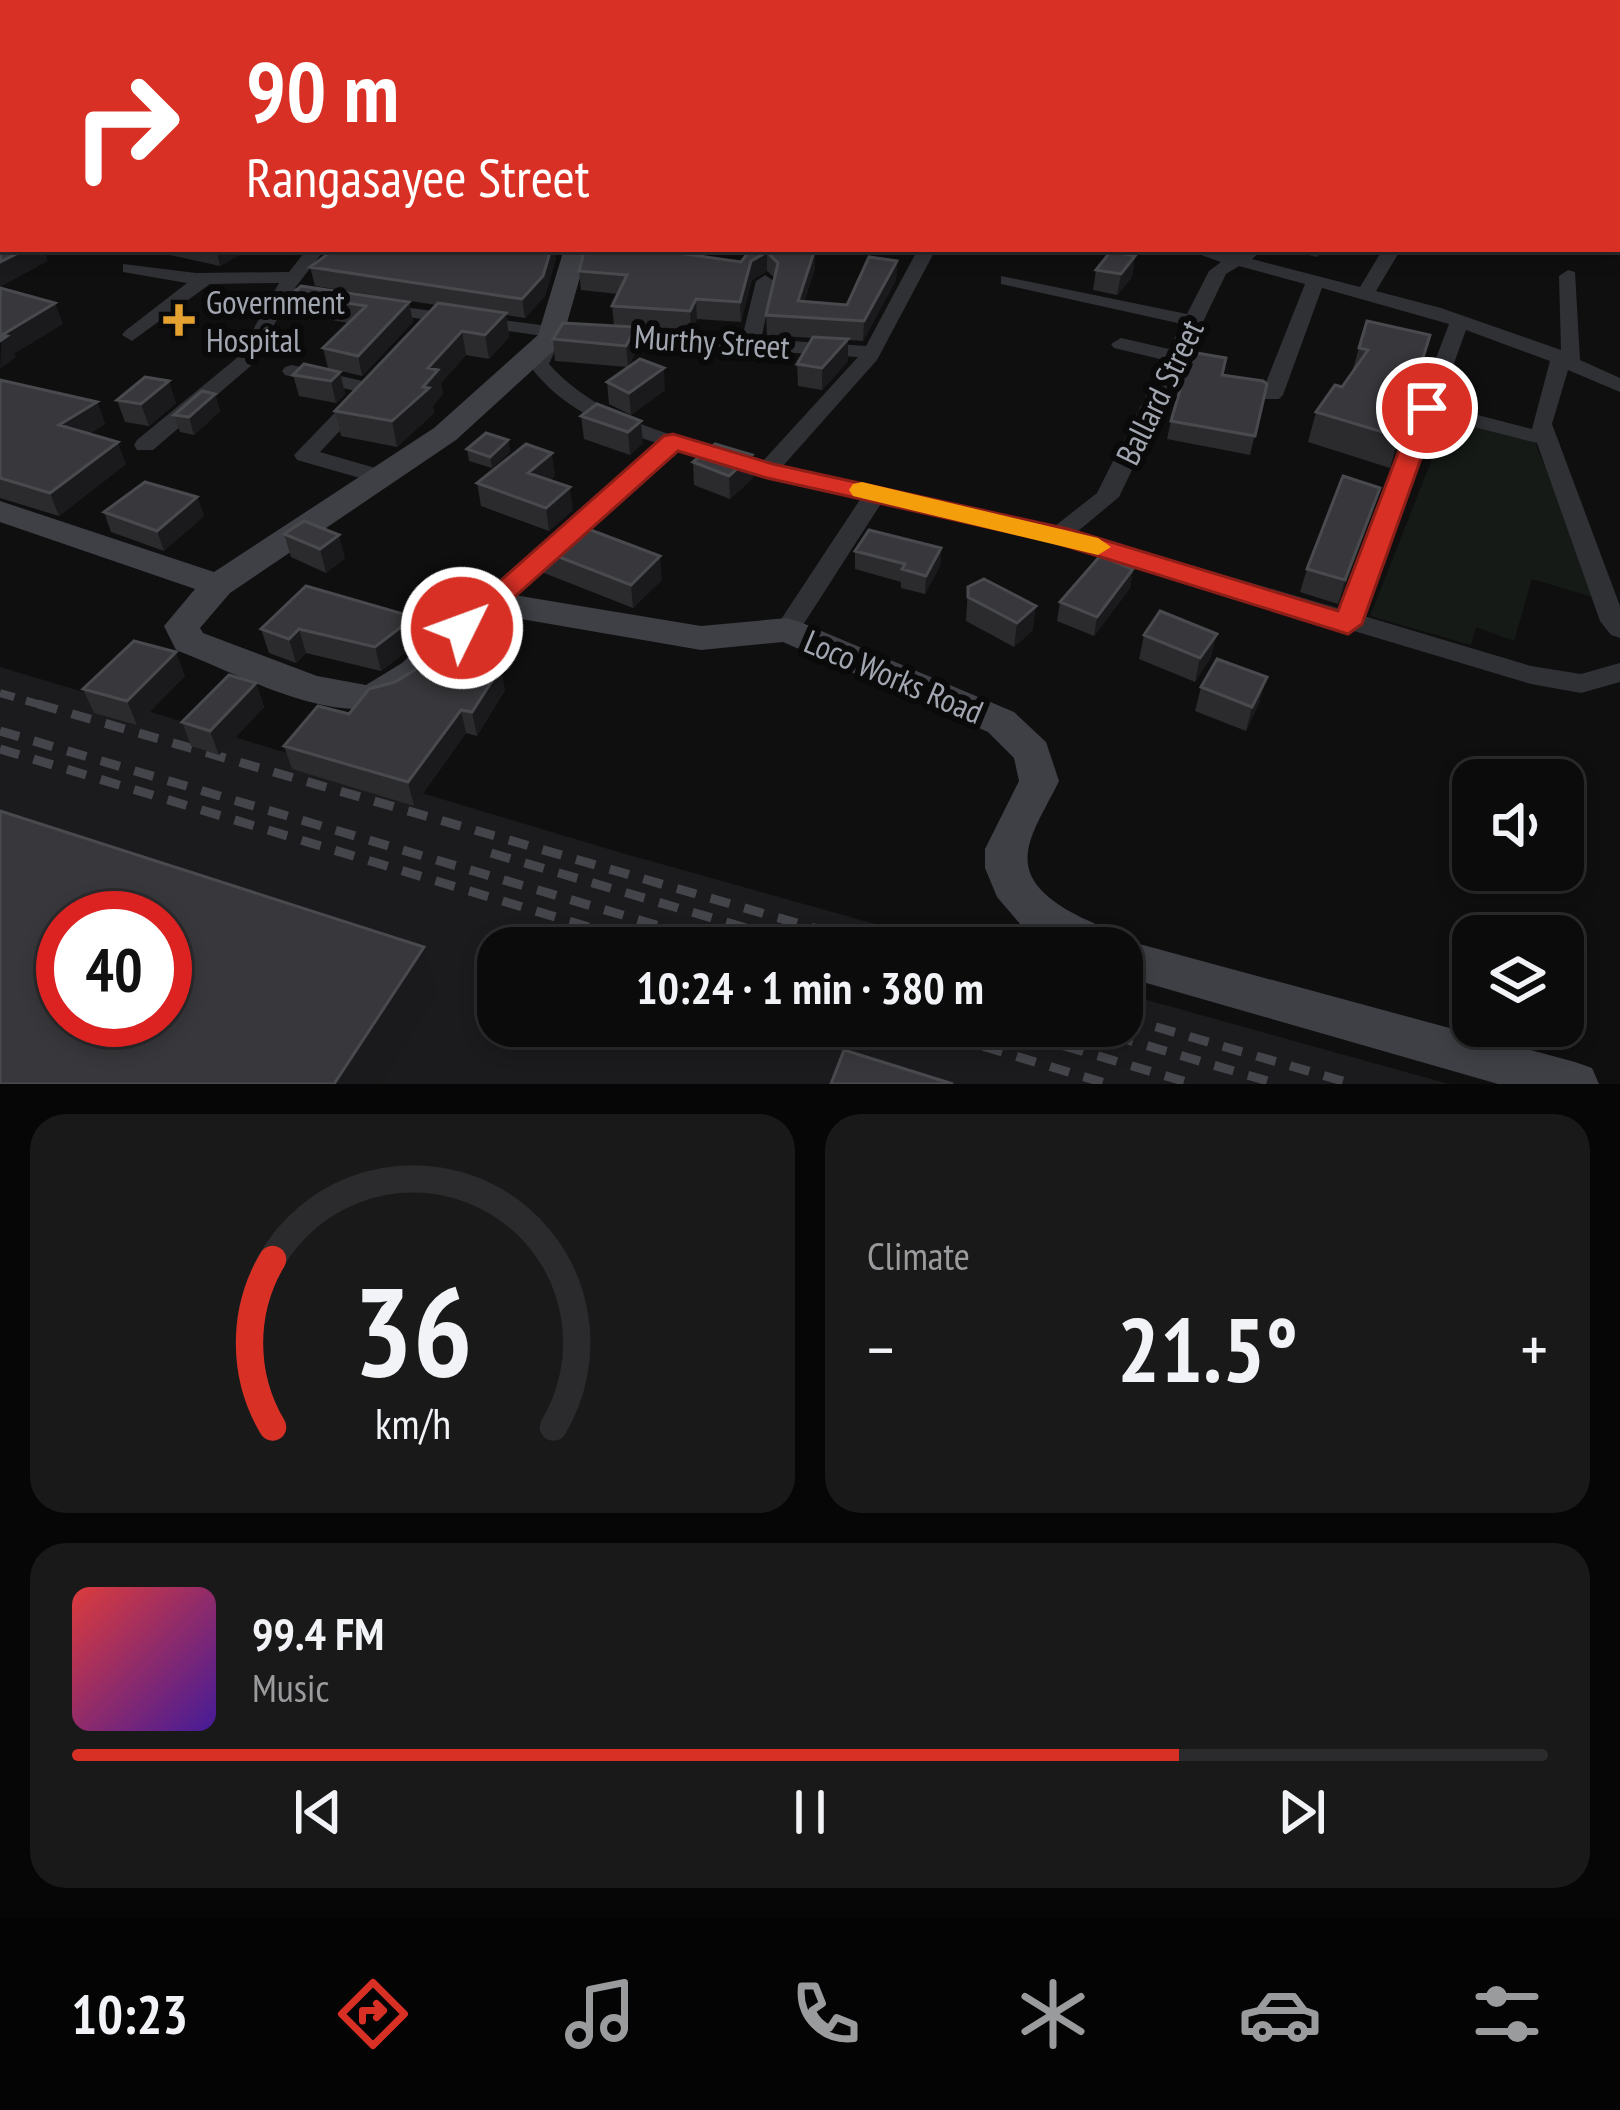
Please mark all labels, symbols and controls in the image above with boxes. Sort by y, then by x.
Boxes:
text: 90 m [246,36,399,145]
icon: right [48,48,204,204]
text: Rangasayee Street [246,142,590,212]
place label: Government Hospital [206,280,345,361]
marker: Government Hospital [163,304,195,336]
street label: Ballard Street [1105,312,1213,472]
street label: Murthy Street [633,314,791,368]
pin [1376,357,1478,459]
icon: arrive [1394,375,1460,441]
position arrow [399,565,525,691]
street label: Loco Works Road [798,619,990,733]
map controls [1452,759,1584,1047]
button: sound [1452,759,1584,891]
speed limit sign: 40 [36,891,192,1047]
button: layers [1452,915,1584,1047]
text: 10:24 · 1 min · 380 m [636,958,984,1016]
text: Climate [867,1230,970,1281]
text: 36 [353,1249,472,1410]
text: 21.5° [1117,1290,1298,1407]
text: − [867,1306,894,1391]
text: + [1521,1306,1548,1391]
text: km/h [374,1394,451,1450]
text: 99.4 FM [252,1604,384,1662]
text: Music [252,1662,329,1713]
icon: previous [285,1779,351,1845]
icon: pause [777,1779,843,1845]
icon: next [1269,1779,1335,1845]
icon: directions [331,1972,415,2056]
icon: music [558,1972,642,2056]
icon: phone [784,1972,868,2056]
icon: climate [1011,1972,1095,2056]
icon: car [1238,1972,1322,2056]
icon: filters [1465,1972,1549,2056]
text: 10:23 [71,1979,188,2049]

